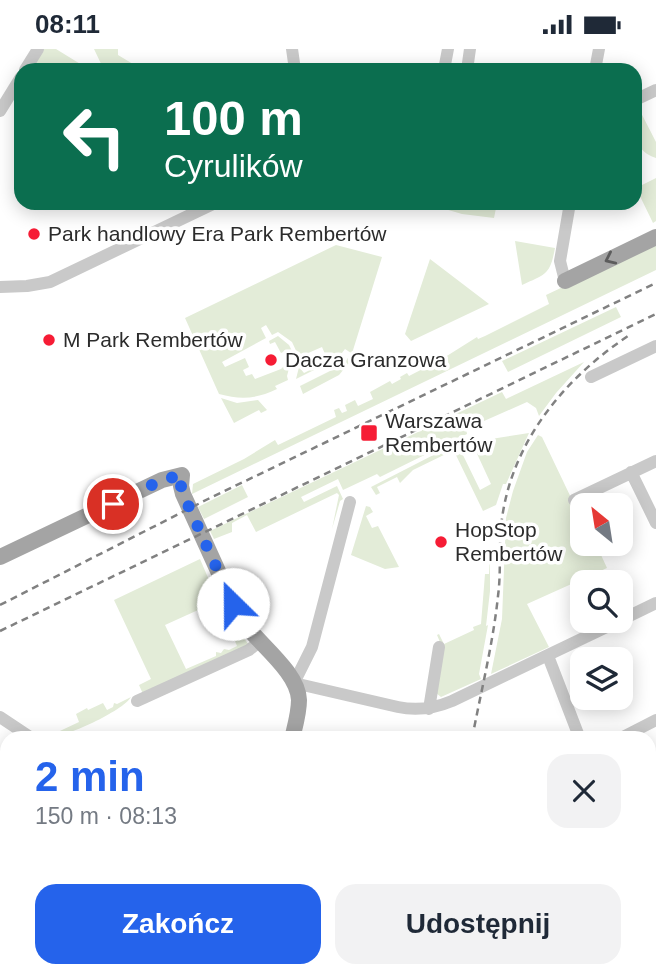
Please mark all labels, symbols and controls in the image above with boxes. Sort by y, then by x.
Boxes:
text: 08:11 [35,9,100,39]
icon: left [49,91,140,182]
text: 100 m [164,91,303,145]
text: Cyrulików [164,148,303,184]
place label: Park handlowy Era Park Rembertów [48,222,387,245]
marker: Park handlowy Era Park Rembertów [26,226,42,242]
one-way arrow [605,251,617,265]
place label: M Park Rembertów [63,328,244,351]
marker: M Park Rembertów [41,332,57,348]
place label: Dacza Granzowa [285,348,446,371]
marker: Dacza Granzowa [263,352,279,368]
place label: Warszawa Rembertów [385,409,493,456]
marker: Warszawa Rembertów [359,423,379,443]
pin [83,474,143,534]
icon: arrive [94,485,132,523]
north arrow [570,493,634,557]
map controls [570,493,633,710]
place label: HopStop Rembertów [455,518,563,565]
marker: HopStop Rembertów [433,534,449,550]
position arrow [196,567,270,641]
button: search [570,570,633,633]
button: layers [570,647,633,710]
text: 2 min [35,753,145,800]
button: close [547,754,621,828]
text: 150 m · 08:13 [35,803,177,829]
button: Zakończ [35,884,321,964]
button: Udostępnij [335,884,621,964]

